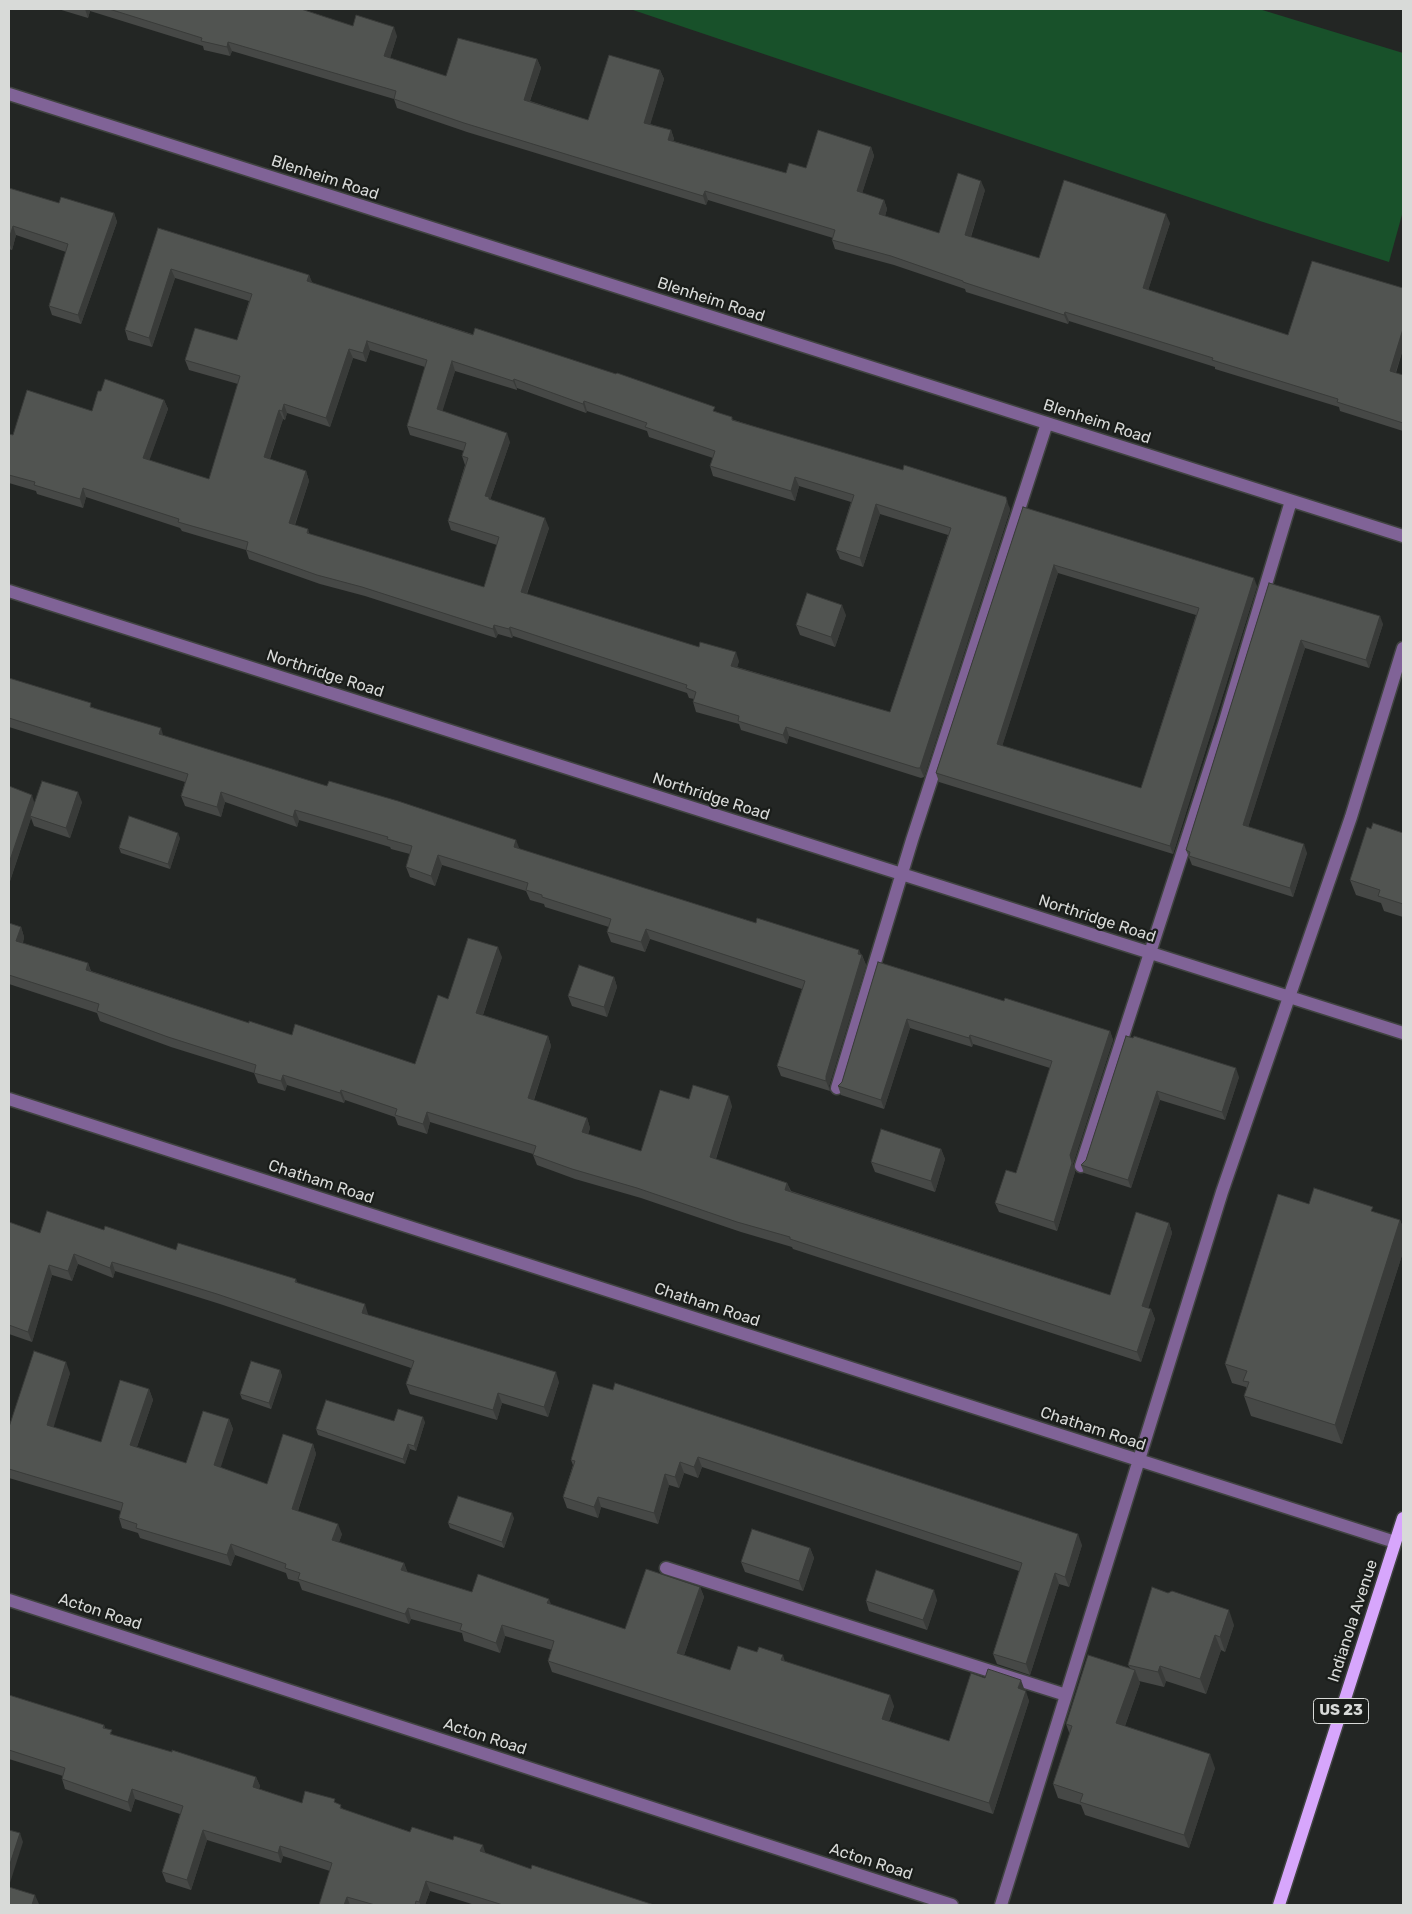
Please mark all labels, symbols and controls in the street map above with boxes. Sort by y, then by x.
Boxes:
street label: Blenheim Road [269,152,381,204]
street label: Blenheim Road [655,274,767,326]
street label: Blenheim Road [1041,396,1153,448]
street label: Northridge Road [264,646,386,702]
street label: Northridge Road [650,769,772,825]
street label: Northridge Road [1036,891,1158,947]
street label: Chatham Road [266,1156,376,1208]
street label: Chatham Road [652,1279,762,1331]
street label: Chatham Road [1038,1403,1148,1455]
street label: Indianola Avenue [1324,1557,1382,1685]
street label: Acton Road [56,1590,144,1634]
road number: US 23 [1314,1698,1368,1724]
street label: Acton Road [441,1715,529,1759]
street label: Acton Road [827,1840,915,1884]

